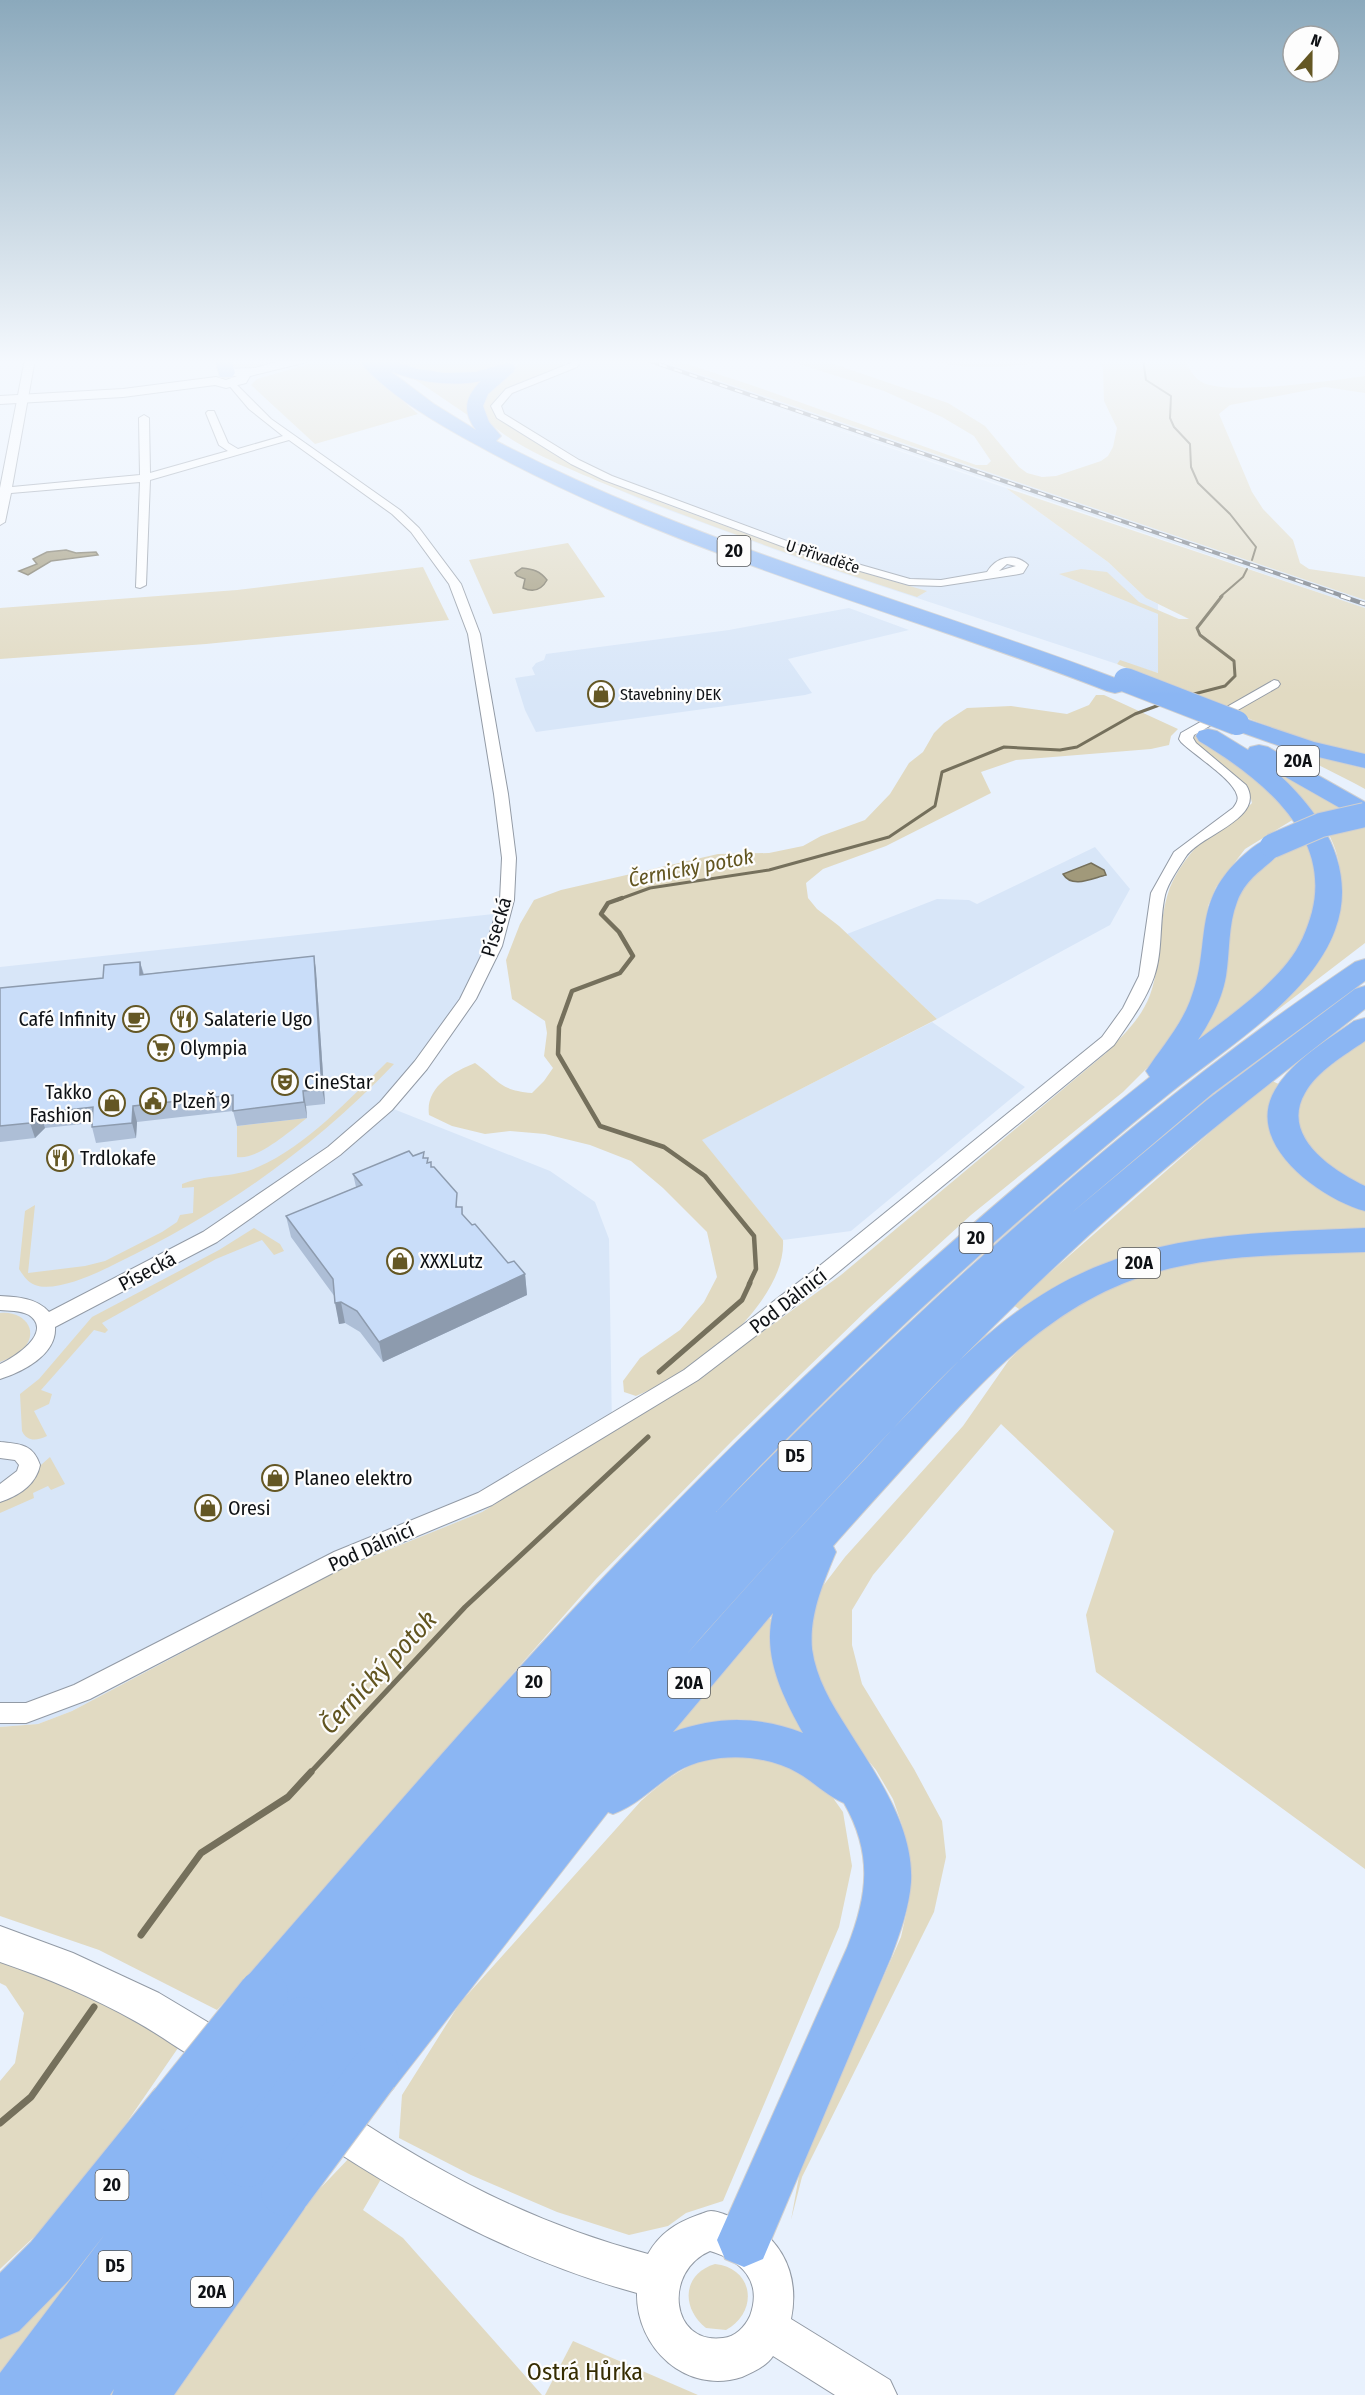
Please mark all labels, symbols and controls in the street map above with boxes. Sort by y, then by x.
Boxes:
north arrow [1281,24,1341,84]
text: N [1308,30,1324,51]
road number: 20 [718,536,750,566]
street label: U Přivaděče [784,536,862,577]
shop icon: Stavebniny DEK [586,679,616,709]
place label: Stavebniny DEK [620,685,722,704]
road number: 20A [1277,746,1319,776]
water label: Černický potok [626,843,756,893]
street label: Písecká [476,894,516,960]
cafe icon: Café Infinity [121,1004,151,1034]
restaurant icon: Salaterie Ugo [169,1004,199,1034]
place label: Café Infinity [19,1007,116,1031]
place label: Salaterie Ugo [204,1007,313,1031]
supermarket icon: Olympia [146,1033,176,1063]
place label: Olympia [180,1036,247,1060]
theatre icon: CineStar [270,1067,300,1097]
place label: CineStar [304,1070,373,1094]
place label: Takko Fashion [30,1080,92,1127]
public building icon: Plzeň 9 [138,1086,168,1116]
shop icon: Takko Fashion [97,1088,127,1118]
place label: Plzeň 9 [172,1089,230,1113]
restaurant icon: Trdlokafe [45,1143,75,1173]
place label: Trdlokafe [80,1146,156,1170]
road number: 20 [960,1223,992,1253]
street label: Písecká [114,1246,180,1296]
shop icon: XXXLutz [385,1246,415,1276]
road number: 20A [1118,1248,1160,1278]
place label: XXXLutz [420,1249,483,1273]
street label: Pod Dálnicí [745,1263,831,1339]
road number: D5 [778,1441,812,1471]
shop icon: Planeo elektro [260,1463,290,1493]
place label: Planeo elektro [294,1466,413,1490]
shop icon: Oresi [193,1493,223,1523]
place label: Oresi [228,1496,270,1520]
street label: Pod Dálnicí [324,1517,418,1577]
water label: Černický potok [313,1604,443,1740]
road number: 20 [518,1667,550,1697]
road number: 20A [668,1668,710,1698]
road number: 20 [96,2170,128,2200]
road number: D5 [98,2251,132,2281]
road number: 20A [191,2277,233,2307]
park label: Ostrá Hůrka [527,2358,643,2386]

